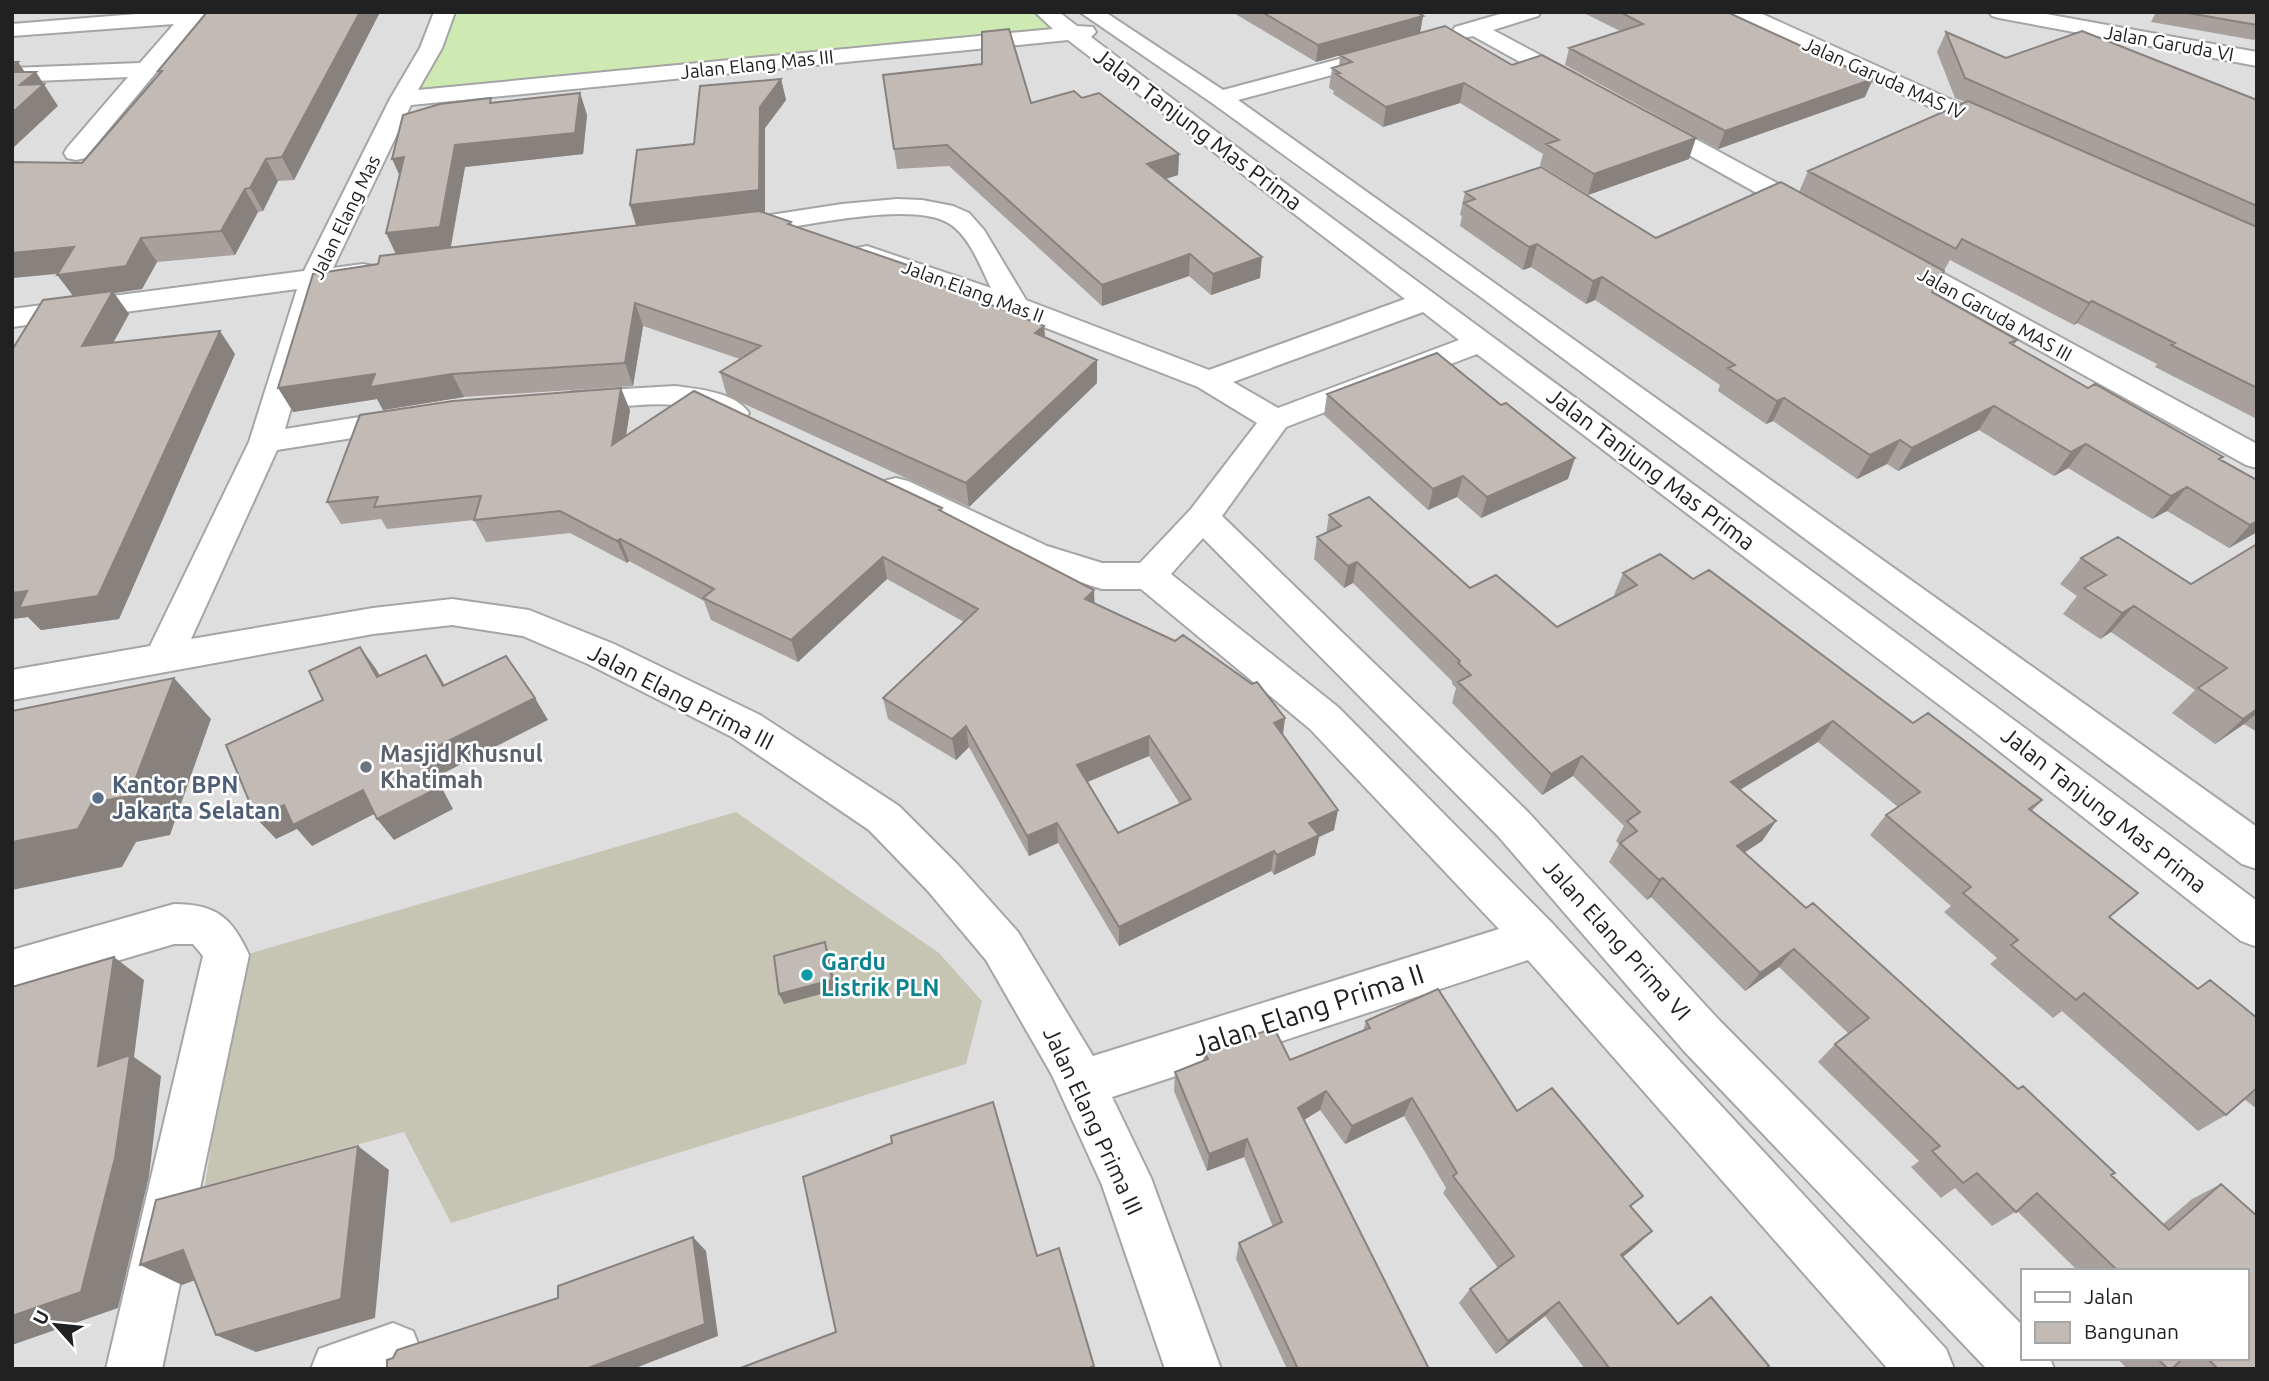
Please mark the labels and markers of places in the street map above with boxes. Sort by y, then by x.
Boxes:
place label: Masjid Khusnul Khatimah [380,741,543,792]
marker: Masjid Khusnul Khatimah [358,759,374,775]
place label: Kantor BPN Jakarta Selatan [112,772,280,823]
marker: Kantor BPN Jakarta Selatan [90,790,106,806]
place label: Gardu Listrik PLN [821,949,939,1000]
marker: Gardu Listrik PLN [799,967,815,983]

